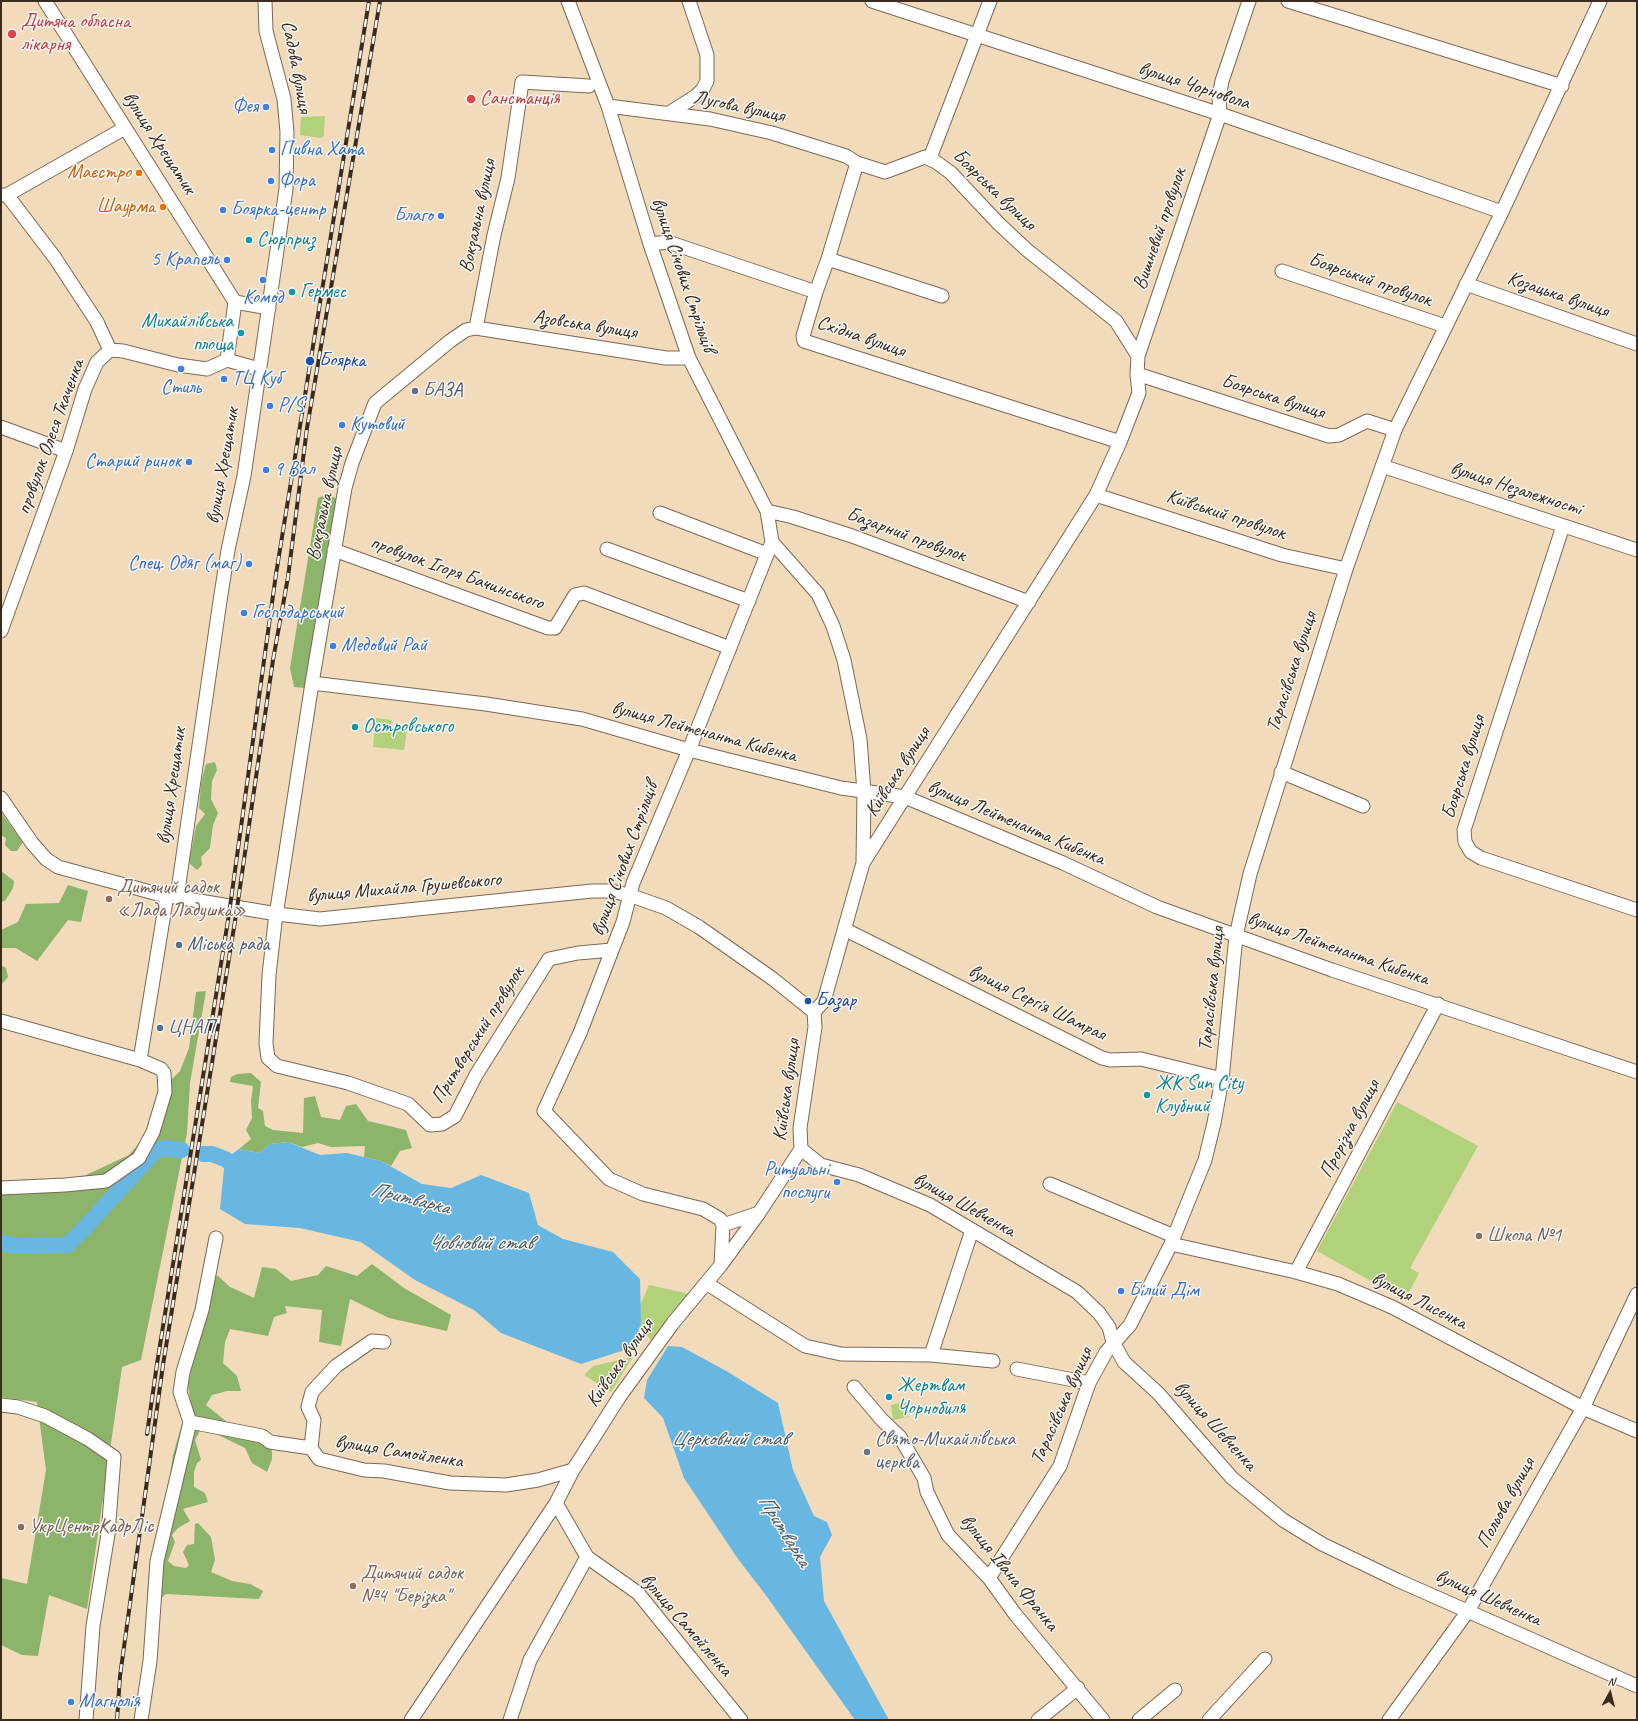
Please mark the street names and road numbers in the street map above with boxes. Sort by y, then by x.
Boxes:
street label: Садова вулиця [275,19,317,115]
street label: вулиця Чорновола [1135,57,1253,115]
street label: Лугова вулиця [691,86,787,128]
street label: вулиця Хрещатик [117,87,201,199]
street label: Боярська вулиця [947,144,1041,236]
street label: Вокзальна вулиця [454,157,502,275]
street label: Вишневий провулок [1128,165,1192,293]
street label: вулиця Січових Стрільців [645,195,721,355]
street label: Боярський провулок [1305,248,1435,312]
street label: Козацька вулиця [1504,266,1612,324]
street label: Азовська вулиця [531,305,639,345]
street label: Східна вулиця [814,311,908,363]
street label: провулок Олеся Ткаченка [12,356,90,518]
street label: Боярська вулиця [1218,369,1328,425]
street label: вулиця Хрещатик [201,406,245,526]
street label: Вокзальна вулиця [301,445,349,563]
street label: вулиця Незалежності [1447,456,1585,522]
street label: Київський провулок [1163,484,1289,546]
street label: Базарний провулок [843,502,969,568]
street label: провулок Ігоря Бачинського [367,530,547,616]
street label: Тарасівська вулиця [1261,609,1323,735]
street label: вулиця Лейтенанта Кибенка [609,696,799,768]
street label: Боярська вулиця [1437,712,1491,822]
street label: Київська вулиця [860,723,936,821]
street label: вулиця Хрещатик [152,726,192,846]
street label: вулиця Лейтенанта Кибенка [924,775,1108,871]
street label: вулиця Січових Стрільців [586,779,664,939]
street label: вулиця Михайла Грушевського [306,868,502,908]
street label: вулиця Лейтенанта Кибенка [1244,907,1432,991]
street label: Тарасівська вулиця [1194,926,1230,1052]
street label: вулиця Сергія Шамрая [964,959,1110,1047]
street label: Притворський провулок [426,962,530,1108]
street label: Київська вулиця [768,1038,806,1142]
street label: Прорізна вулиця [1314,1076,1386,1182]
street label: вулиця Шевченка [909,1167,1019,1243]
street label: вулиця Лисенка [1367,1267,1471,1335]
street label: Київська вулиця [581,1314,659,1412]
street label: Тарасівська вулиця [1026,1344,1098,1468]
street label: вулиця Шевченка [1168,1376,1262,1476]
street label: вулиця Самойленка [333,1430,465,1474]
street label: Польова вулиця [1471,1454,1541,1552]
street label: вулиця Івана Франка [955,1510,1063,1636]
street label: вулиця Шевченка [1432,1564,1544,1632]
street label: вулиця Самойленка [635,1568,737,1682]

